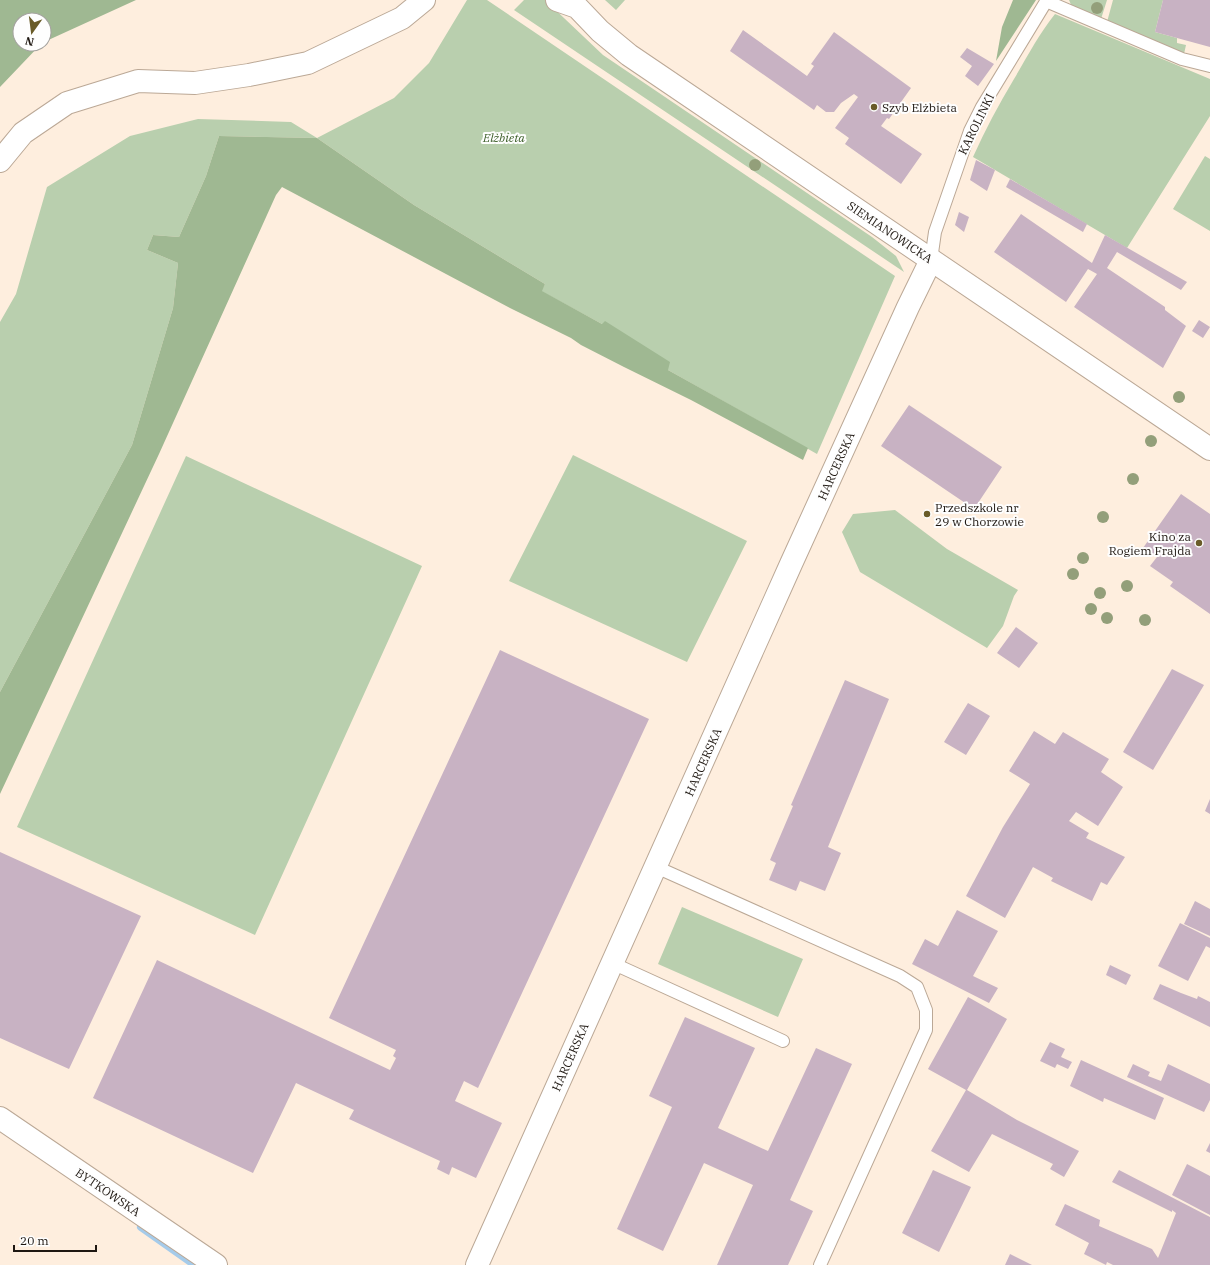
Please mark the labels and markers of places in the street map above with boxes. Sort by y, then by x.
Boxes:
place label: Szyb Elżbieta [882,100,957,115]
marker: Szyb Elżbieta [869,102,879,112]
place label: Przedszkole nr 29 w Chorzowie [935,500,1024,529]
marker: Przedszkole nr 29 w Chorzowie [922,509,932,519]
place label: Kino za Rogiem Frajda [1109,529,1191,558]
marker: Kino za Rogiem Frajda [1194,538,1204,548]

